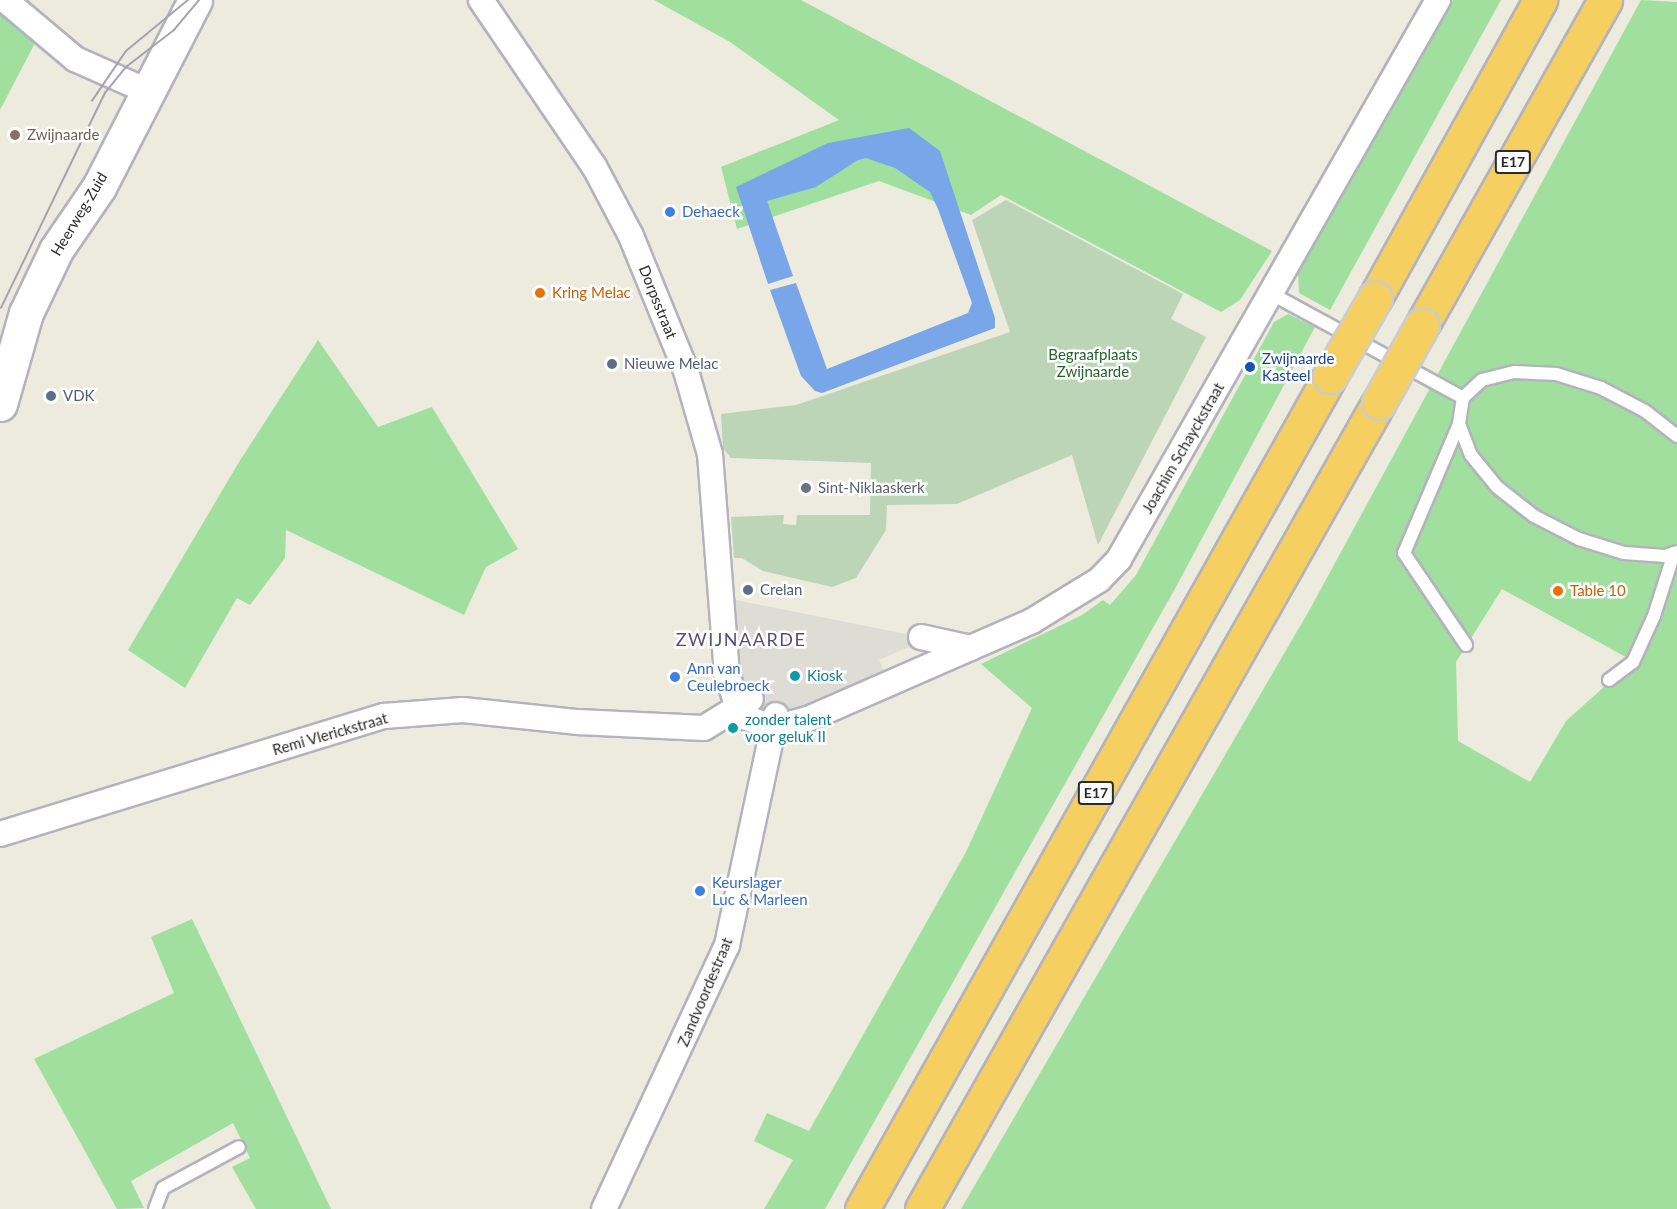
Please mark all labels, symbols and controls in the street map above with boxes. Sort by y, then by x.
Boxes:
place label: Zwijnaarde [27,126,99,144]
marker: Zwijnaarde [8,128,22,142]
road number: E17 [1494,151,1532,173]
street label: Heerweg-Zuid [47,169,111,259]
place label: Dehaeck [682,203,740,221]
marker: Dehaeck [663,205,677,219]
street label: Dorpsstraat [635,263,681,341]
place label: Kring Melac [552,284,631,302]
marker: Kring Melac [533,286,547,300]
park label: Begraafplaats Zwijnaarde [1048,345,1138,380]
place label: Zwijnaarde Kasteel [1262,349,1334,384]
place label: Nieuwe Melac [624,355,718,373]
marker: Nieuwe Melac [605,357,619,371]
marker: Zwijnaarde Kasteel [1243,360,1257,374]
street label: Joachim Schayckstraat [1138,379,1228,517]
place label: VDK [63,387,94,405]
marker: VDK [44,389,58,403]
place label: Sint-Niklaaskerk [818,479,925,497]
marker: Sint-Niklaaskerk [799,481,813,495]
place label: Crelan [760,581,802,599]
place label: Table 10 [1570,582,1626,600]
marker: Crelan [741,583,755,597]
marker: Table 10 [1551,584,1565,598]
district label: ZWIJNAARDE [676,628,806,650]
place label: Ann van Ceulebroeck [687,659,769,694]
place label: Kiosk [807,667,843,685]
marker: Kiosk [788,669,802,683]
marker: Ann van Ceulebroeck [668,670,682,684]
street label: Remi Vlerickstraat [270,709,390,759]
place label: zonder talent voor geluk II [745,710,832,745]
marker: zonder talent voor geluk II [726,721,740,735]
road number: E17 [1076,782,1116,804]
place label: Keurslager Luc & Marleen [712,873,808,908]
marker: Keurslager Luc & Marleen [693,884,707,898]
street label: Zandvoordestraat [674,935,736,1049]

